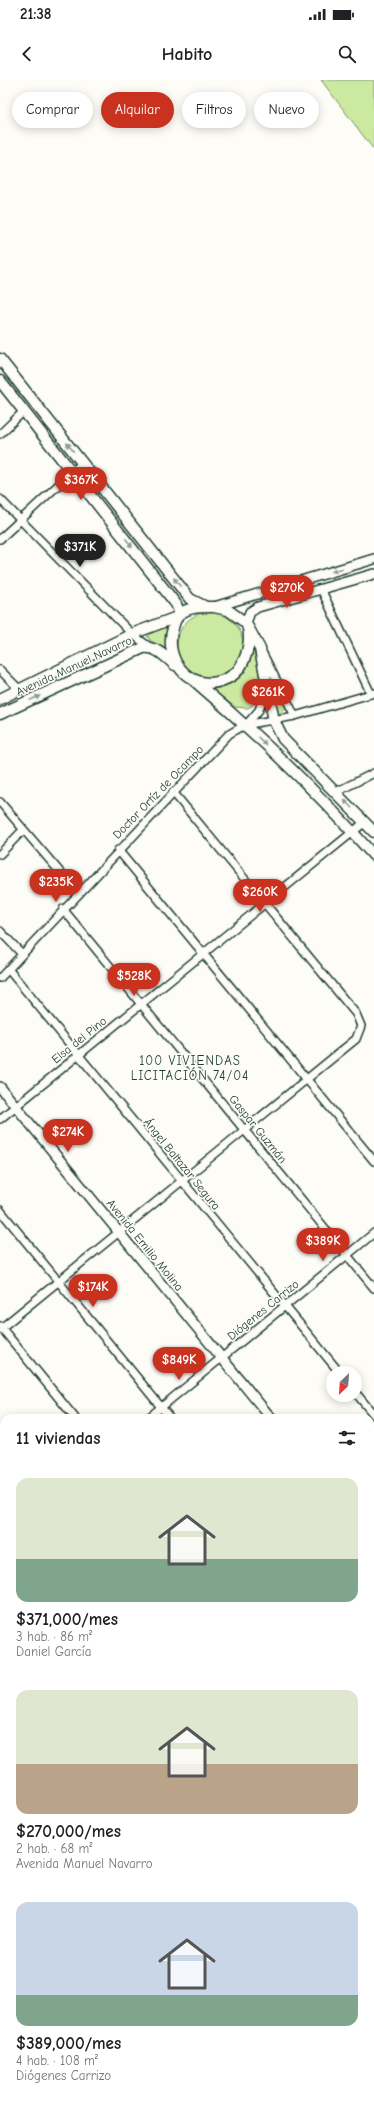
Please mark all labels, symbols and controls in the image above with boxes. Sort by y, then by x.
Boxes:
text: 21:38 [20,5,52,23]
icon: back [16,43,38,65]
icon: search [336,43,358,65]
text: Habito [162,44,212,65]
chip: Comprar [12,92,93,128]
chip: Alquilar [101,92,174,128]
chip: Filtros [182,92,246,128]
chip: Nuevo [254,92,319,128]
one-way arrow [66,441,75,452]
pin: $367K [53,467,109,501]
text: $367K [64,472,98,487]
pin: $371K [52,534,108,568]
one-way arrow [124,538,133,549]
text: $371K [64,539,96,554]
one-way arrow [330,567,342,573]
pin: $270K [259,575,315,609]
one-way arrow [172,576,181,587]
text: $270K [270,580,304,595]
street label: Avenida Manuel Navarro [14,633,134,699]
pin: $261K [240,679,296,713]
text: $261K [251,684,285,699]
one-way arrow [30,695,41,701]
one-way arrow [257,736,267,746]
street label: Doctor Ortíz de Ocampo [110,742,206,842]
one-way arrow [343,799,352,809]
pin: $235K [28,869,84,903]
text: $235K [39,874,73,889]
pin: $260K [232,879,288,913]
text: $260K [242,884,278,899]
pin: $528K [106,963,162,997]
text: $528K [116,968,152,983]
street label: Elsa del Pino [49,1014,109,1066]
district label: 100 VIVIENDAS LICITACIÓN 74/04 [131,1053,249,1083]
street label: Gaspar Guzmán [226,1092,290,1166]
street label: Ángel Baltazar Segura [141,1115,223,1213]
pin: $274K [40,1119,96,1153]
text: $274K [52,1124,84,1139]
street label: Avenida Emilio Molina [104,1196,186,1294]
pin: $389K [295,1228,351,1262]
text: $389K [305,1233,341,1248]
pin: $174K [65,1274,121,1308]
street label: Diógenes Carrizo [225,1277,301,1343]
text: $174K [77,1279,109,1294]
pin: $849K [151,1347,207,1381]
text: $849K [162,1352,196,1367]
north arrow [326,1366,362,1402]
map controls [326,1366,362,1402]
icon: filters [336,1427,358,1449]
text: 11 viviendas [16,1429,100,1448]
icon: home [151,1504,223,1576]
text: $371,000/mes [16,1610,118,1629]
text: 3 hab. · 86 m² [16,1629,92,1644]
text: Daniel García [16,1644,91,1659]
icon: home [151,1716,223,1788]
text: $270,000/mes [16,1822,121,1841]
text: 2 hab. · 68 m² [16,1841,92,1856]
text: Avenida Manuel Navarro [16,1856,153,1871]
icon: home [151,1928,223,2000]
text: $389,000/mes [16,2034,121,2053]
text: 4 hab. · 108 m² [16,2053,98,2068]
text: Diógenes Carrizo [16,2068,111,2083]

